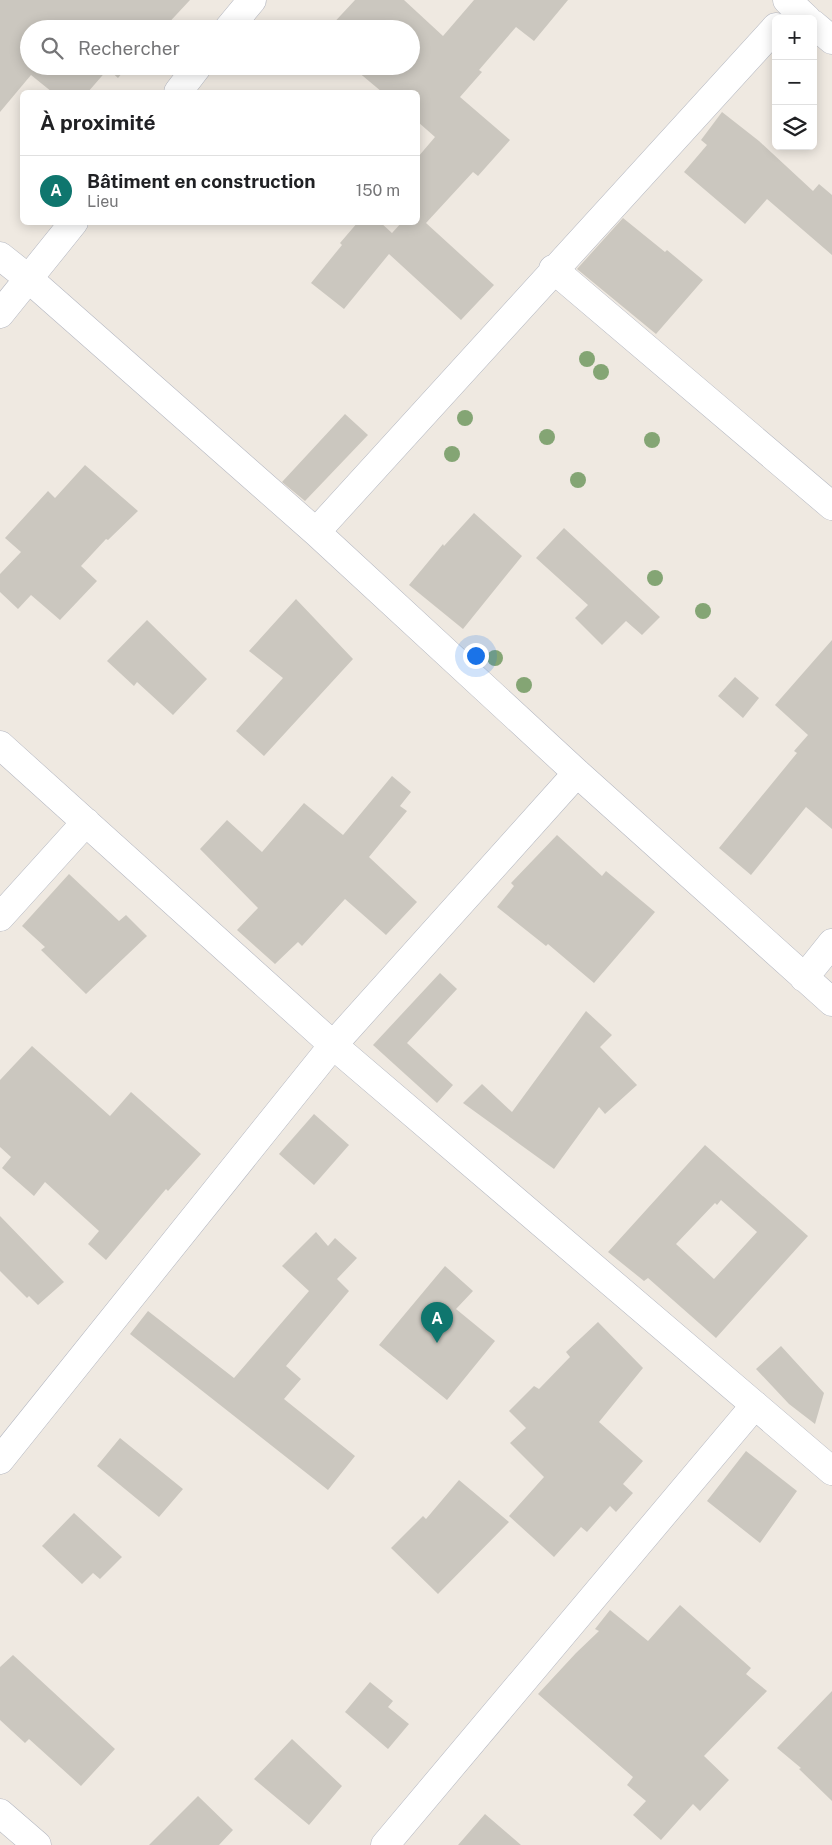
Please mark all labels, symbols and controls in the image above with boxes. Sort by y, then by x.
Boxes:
map controls [772,15,817,150]
button: + [772,15,817,60]
search box [20,20,420,75]
icon: search [38,34,66,62]
text: Rechercher [78,37,180,59]
button: − [772,60,817,105]
button: layers [772,105,817,150]
text: À proximité [40,110,156,135]
text: Bâtiment en construction [87,170,316,192]
text: A [50,181,62,200]
text: 150 m [356,181,400,200]
text: Lieu [87,192,119,211]
your location [463,643,489,669]
pin: A [421,1302,453,1343]

